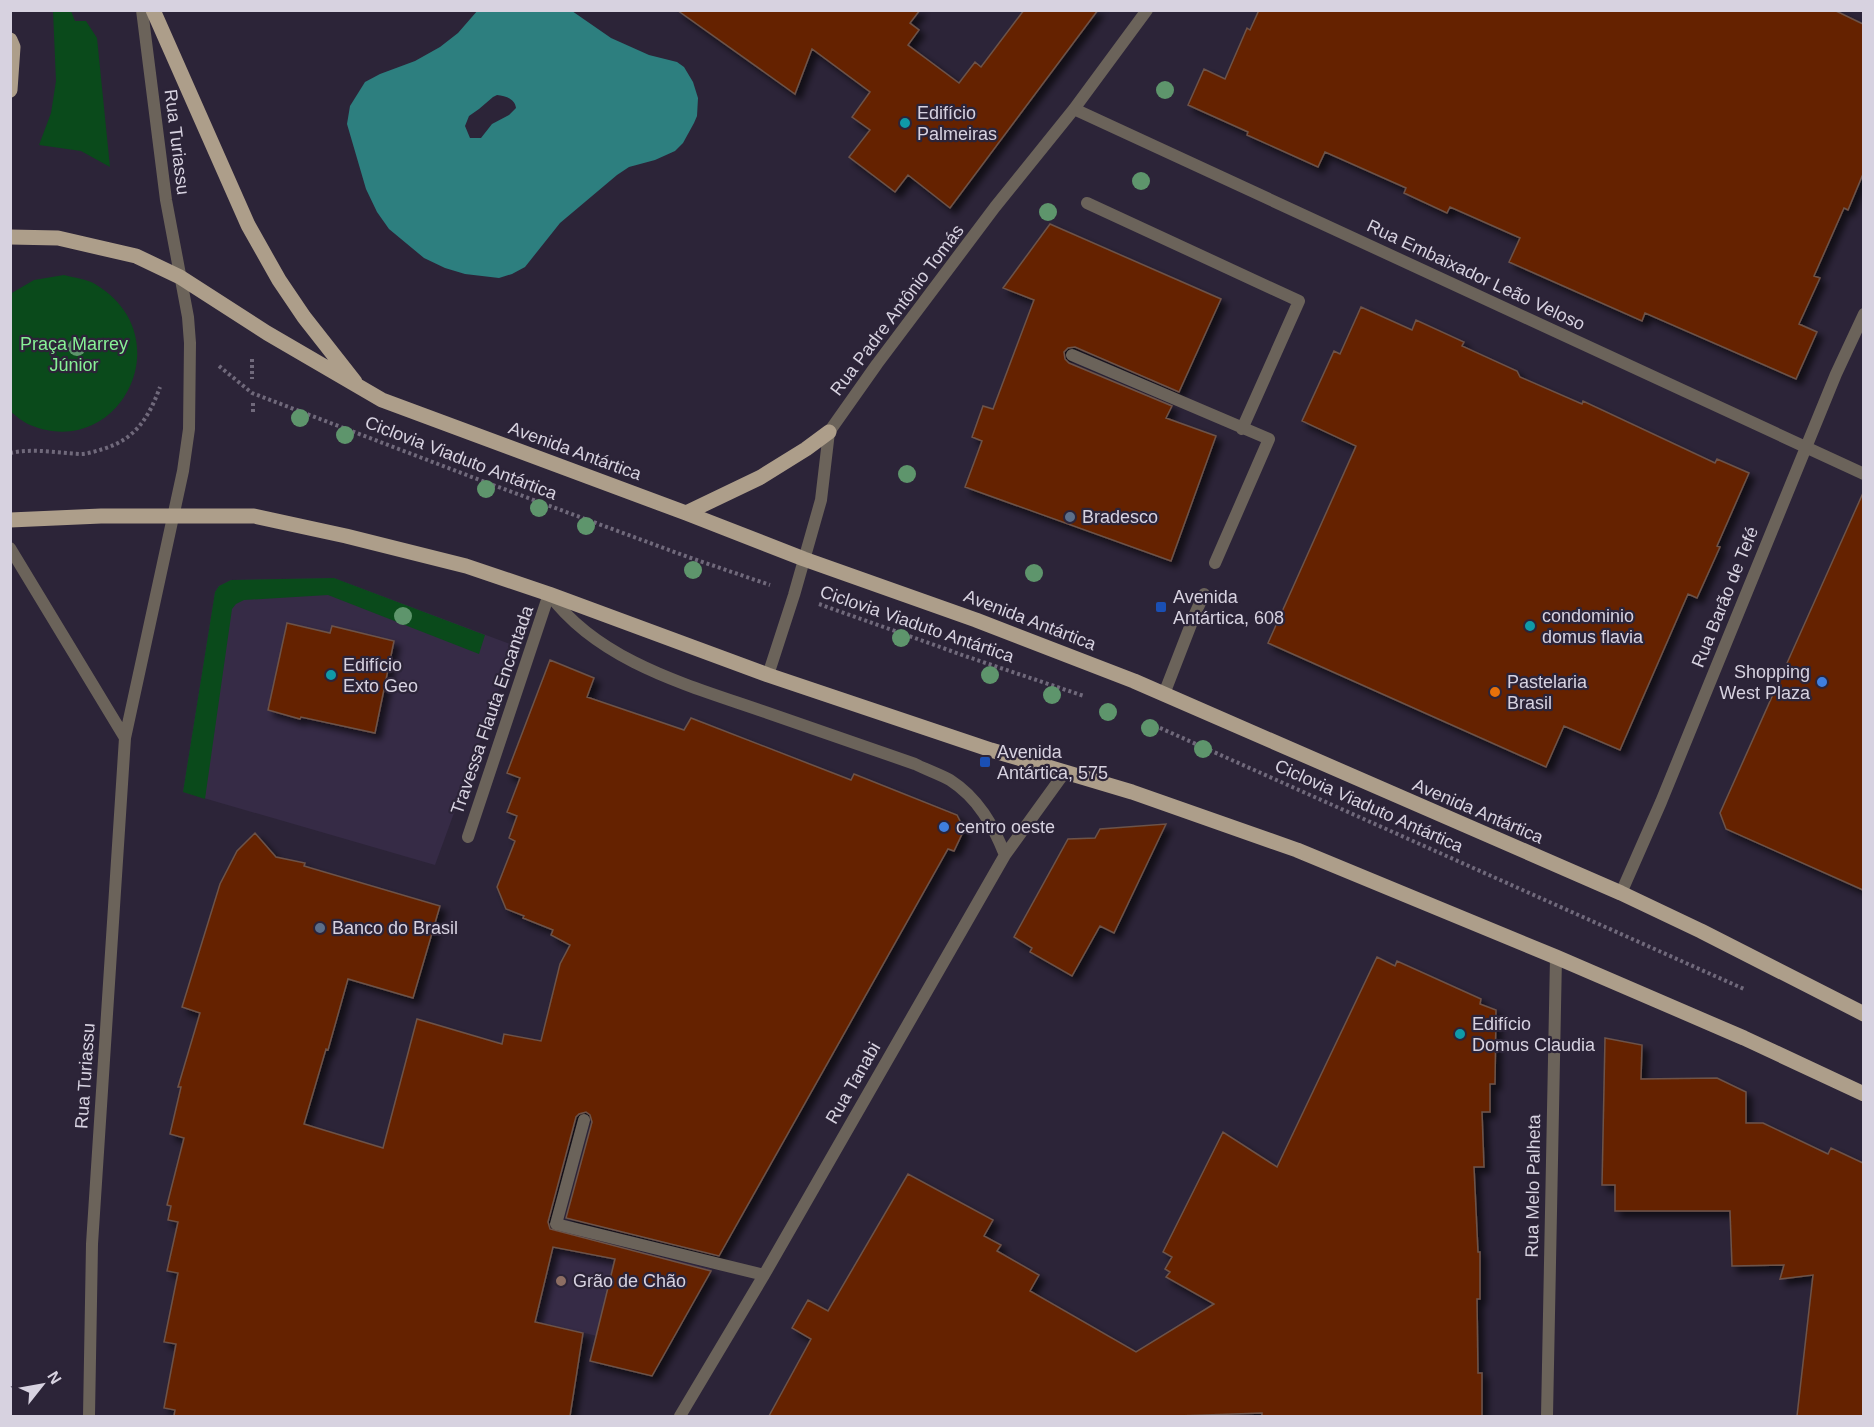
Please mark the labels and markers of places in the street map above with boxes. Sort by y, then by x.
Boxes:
place label: Edifício Palmeiras [917,103,997,144]
marker: Edifício Palmeiras [898,116,912,130]
place label: Bradesco [1082,507,1158,527]
marker: Bradesco [1063,510,1077,524]
place label: Avenida Antártica, 608 [1173,587,1284,628]
marker: Avenida Antártica, 608 [1154,600,1168,614]
place label: condominio domus flavia [1542,606,1644,647]
marker: condominio domus flavia [1523,619,1537,633]
place label: Edifício Exto Geo [343,655,418,696]
place label: Shopping West Plaza [1719,662,1811,703]
marker: Edifício Exto Geo [324,668,338,682]
place label: Pastelaria Brasil [1507,672,1588,713]
marker: Shopping West Plaza [1815,675,1829,689]
marker: Pastelaria Brasil [1488,685,1502,699]
place label: Avenida Antártica, 575 [997,742,1108,783]
marker: Avenida Antártica, 575 [978,755,992,769]
place label: centro oeste [956,817,1055,837]
marker: centro oeste [937,820,951,834]
place label: Banco do Brasil [332,918,458,938]
marker: Banco do Brasil [313,921,327,935]
place label: Edifício Domus Claudia [1472,1014,1596,1055]
marker: Edifício Domus Claudia [1453,1027,1467,1041]
place label: Grão de Chão [573,1271,686,1291]
marker: Grão de Chão [554,1274,568,1288]

